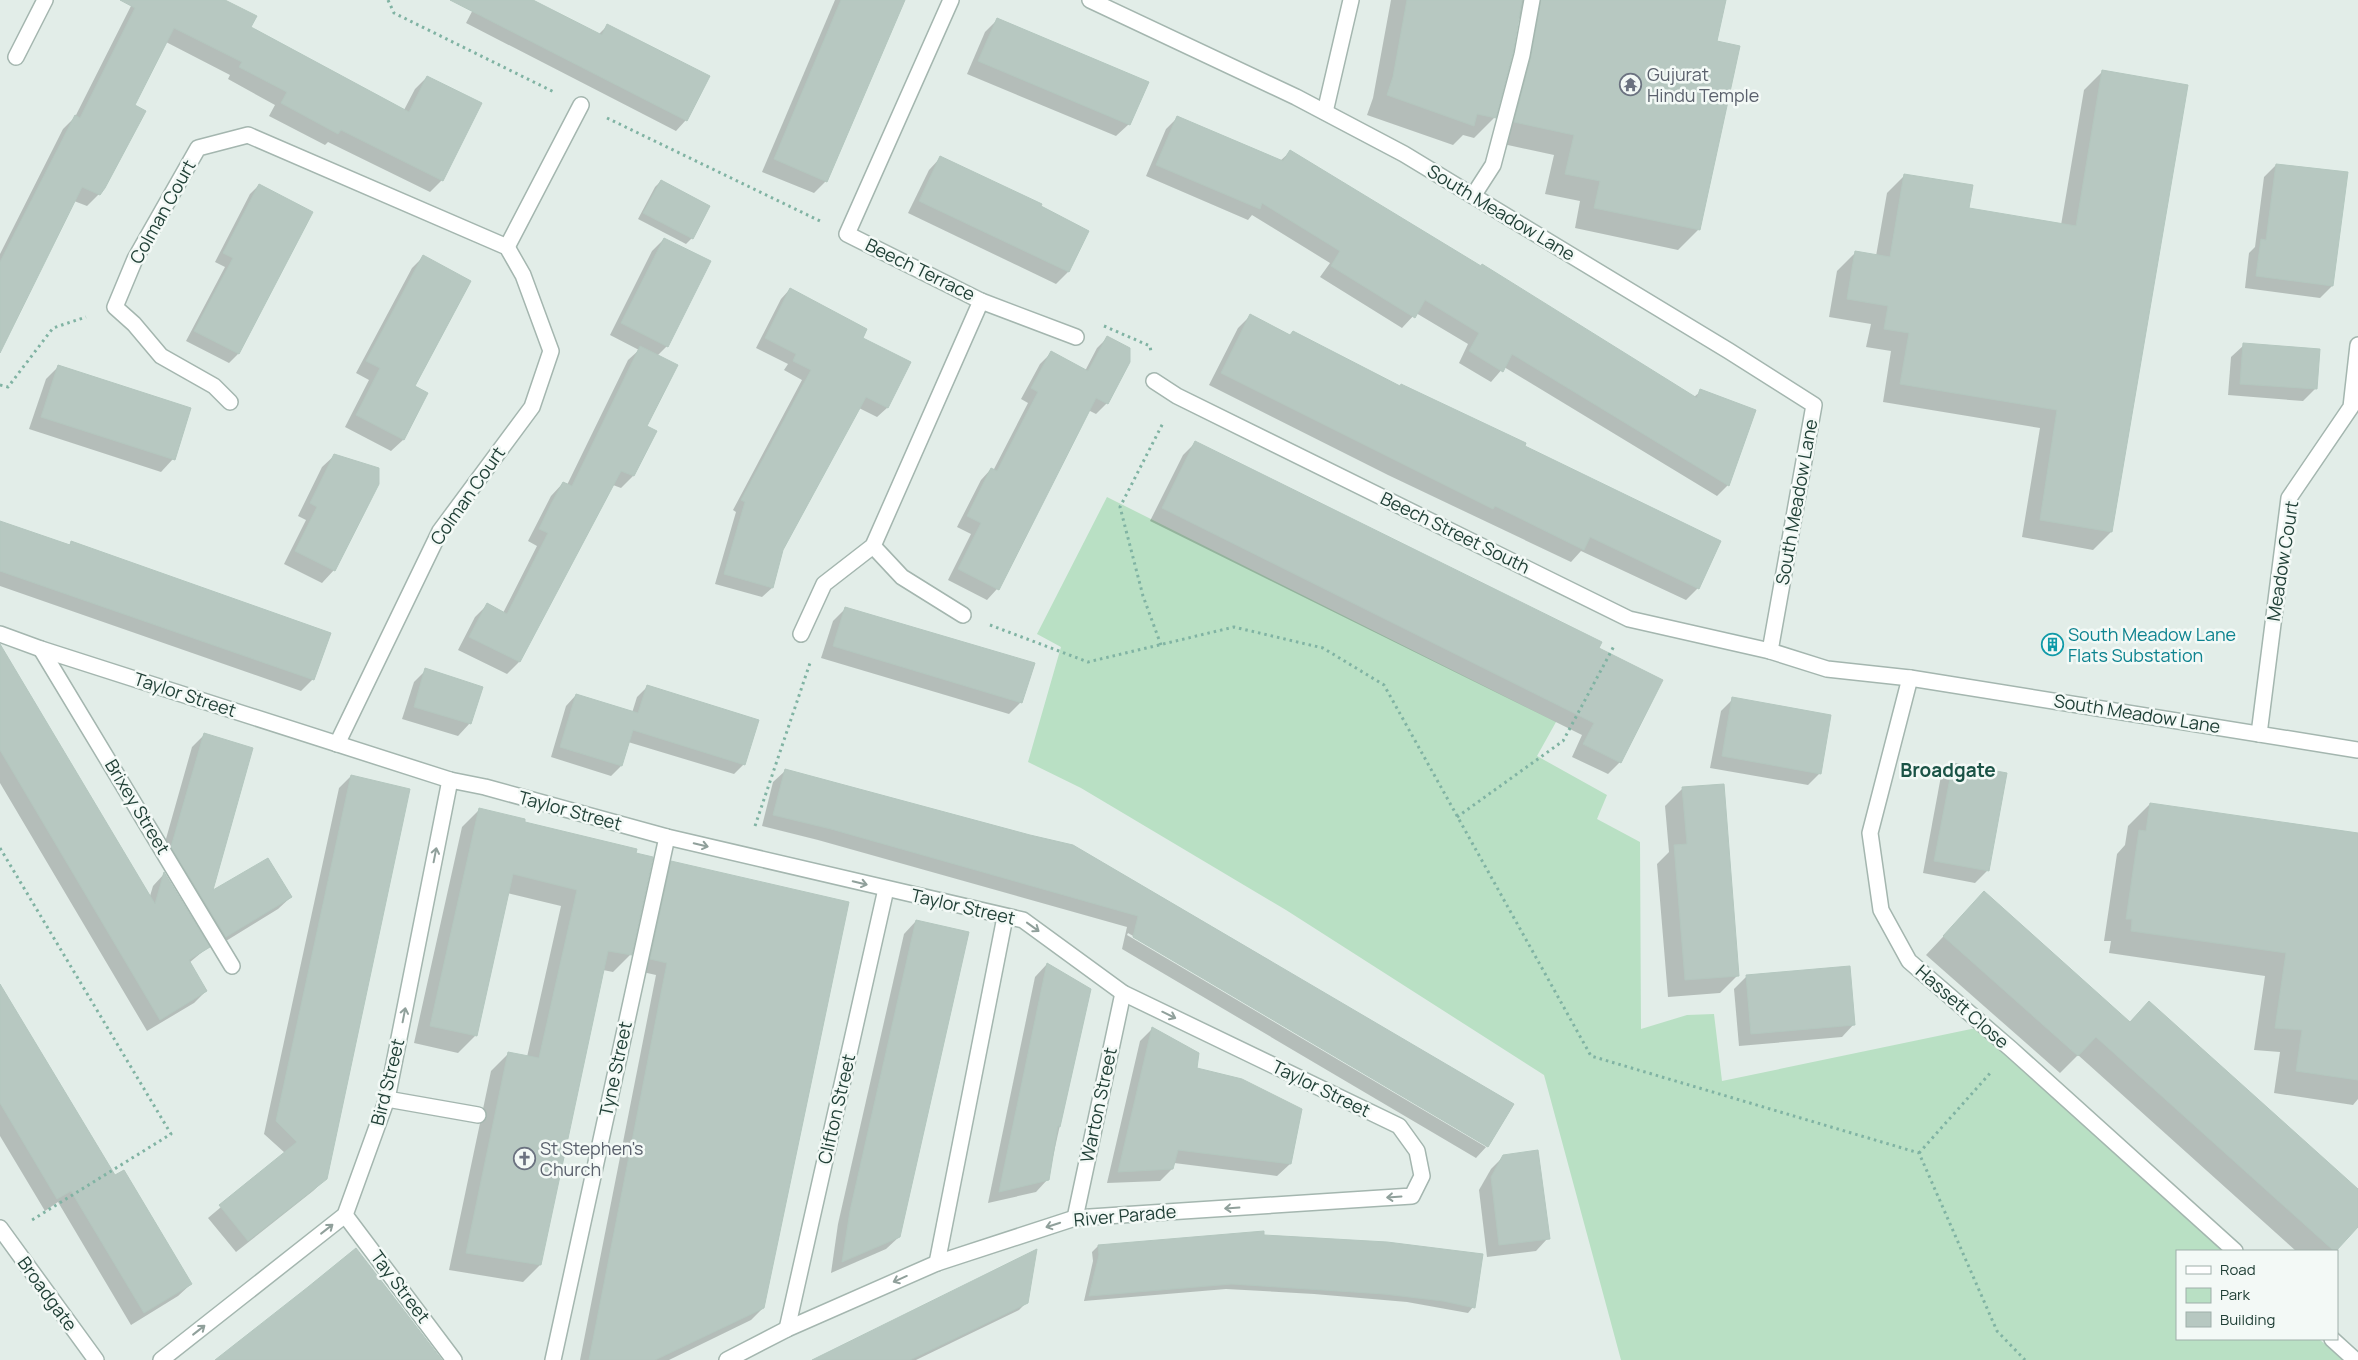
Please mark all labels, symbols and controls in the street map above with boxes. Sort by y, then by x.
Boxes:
place label: Gujurat Hindu Temple [1647,62,1759,107]
temple icon: Gujurat Hindu Temple [1619,73,1643,97]
street label: Colman Court [124,155,201,268]
street label: South Meadow Lane [1423,159,1580,266]
street label: Beech Terrace [862,232,979,306]
street label: South Meadow Lane [1770,417,1822,587]
street label: Colman Court [424,441,510,549]
street label: Beech Street South [1377,486,1534,579]
street label: Meadow Court [2261,499,2303,623]
place label: South Meadow Lane Flats Substation [2068,622,2236,667]
building icon: South Meadow Lane Flats Substation [2040,633,2064,657]
street label: Taylor Street [131,666,240,722]
street label: South Meadow Lane [2052,688,2222,738]
street label: Brixey Street [100,754,176,859]
district label: Broadgate [1900,757,1996,783]
street label: Taylor Street [516,785,625,835]
one-way arrow [693,841,709,850]
one-way arrow [431,848,440,864]
one-way arrow [851,879,867,888]
street label: Taylor Street [909,882,1018,930]
one-way arrow [1026,922,1040,932]
street label: Hassett Close [1911,959,2014,1053]
one-way arrow [399,1007,409,1023]
one-way arrow [1161,1011,1176,1020]
street label: Tyne Street [593,1019,637,1119]
street label: Bird Street [365,1036,409,1128]
street label: Warton Street [1074,1045,1122,1165]
street label: Clifton Street [812,1051,860,1166]
street label: Taylor Street [1268,1054,1374,1122]
place label: St Stephen's Church [540,1136,644,1181]
church icon: St Stephen's Church [512,1147,536,1171]
one-way arrow [1386,1193,1402,1202]
street label: River Parade [1073,1199,1177,1231]
one-way arrow [1224,1203,1240,1213]
one-way arrow [1046,1221,1062,1230]
one-way arrow [320,1224,333,1235]
street label: Tay Street [366,1245,436,1328]
legend [2176,1250,2338,1340]
street label: Broadgate [13,1251,83,1336]
text: Road [2220,1259,2256,1280]
one-way arrow [893,1275,908,1285]
text: Park [2220,1284,2250,1305]
text: Building [2220,1309,2275,1330]
one-way arrow [192,1324,205,1335]

